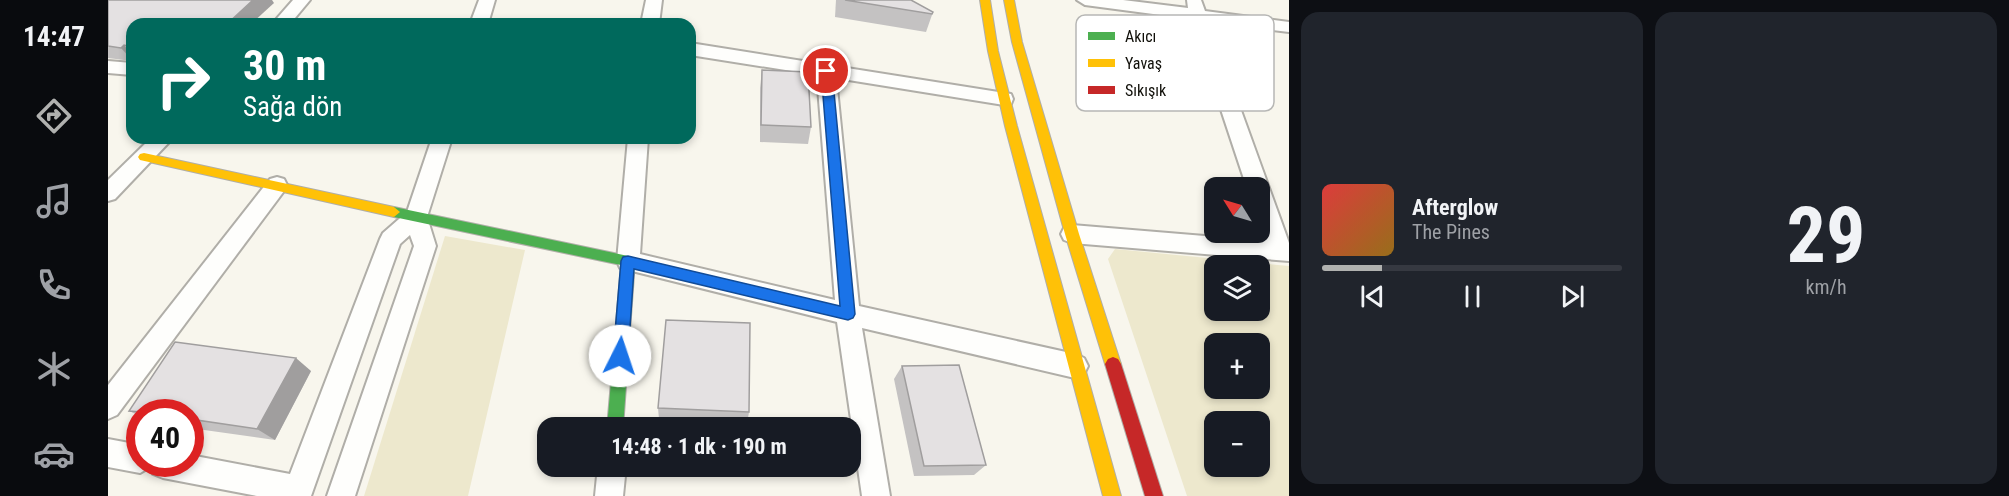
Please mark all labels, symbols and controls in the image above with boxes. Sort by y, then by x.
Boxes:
legend [1076,15,1274,111]
text: 14:47 [23,21,85,53]
text: Akıcı [1125,27,1156,46]
text: 30 m [243,41,326,90]
icon: right [144,42,222,120]
pin [800,45,851,96]
icon: arrive [809,54,842,87]
text: Yavaş [1125,54,1162,73]
text: Sıkışık [1125,81,1167,100]
text: Sağa dön [243,91,342,123]
icon: directions [33,95,75,137]
north arrow [1204,177,1270,243]
map controls [1204,177,1270,477]
icon: music [33,180,75,222]
text: 29 [1787,190,1865,281]
text: Afterglow [1412,195,1498,220]
text: The Pines [1412,220,1490,244]
button: layers [1204,255,1270,321]
icon: phone [33,264,75,306]
text: km/h [1805,275,1847,299]
icon: previous [1356,280,1389,313]
icon: pause [1456,280,1489,313]
icon: next [1556,280,1589,313]
position arrow [588,324,652,388]
button: + [1204,333,1270,399]
icon: climate [33,348,75,390]
speed limit sign: 40 [126,399,204,477]
button: − [1204,411,1270,477]
icon: car [33,433,75,475]
text: 14:48 · 1 dk · 190 m [611,434,787,459]

